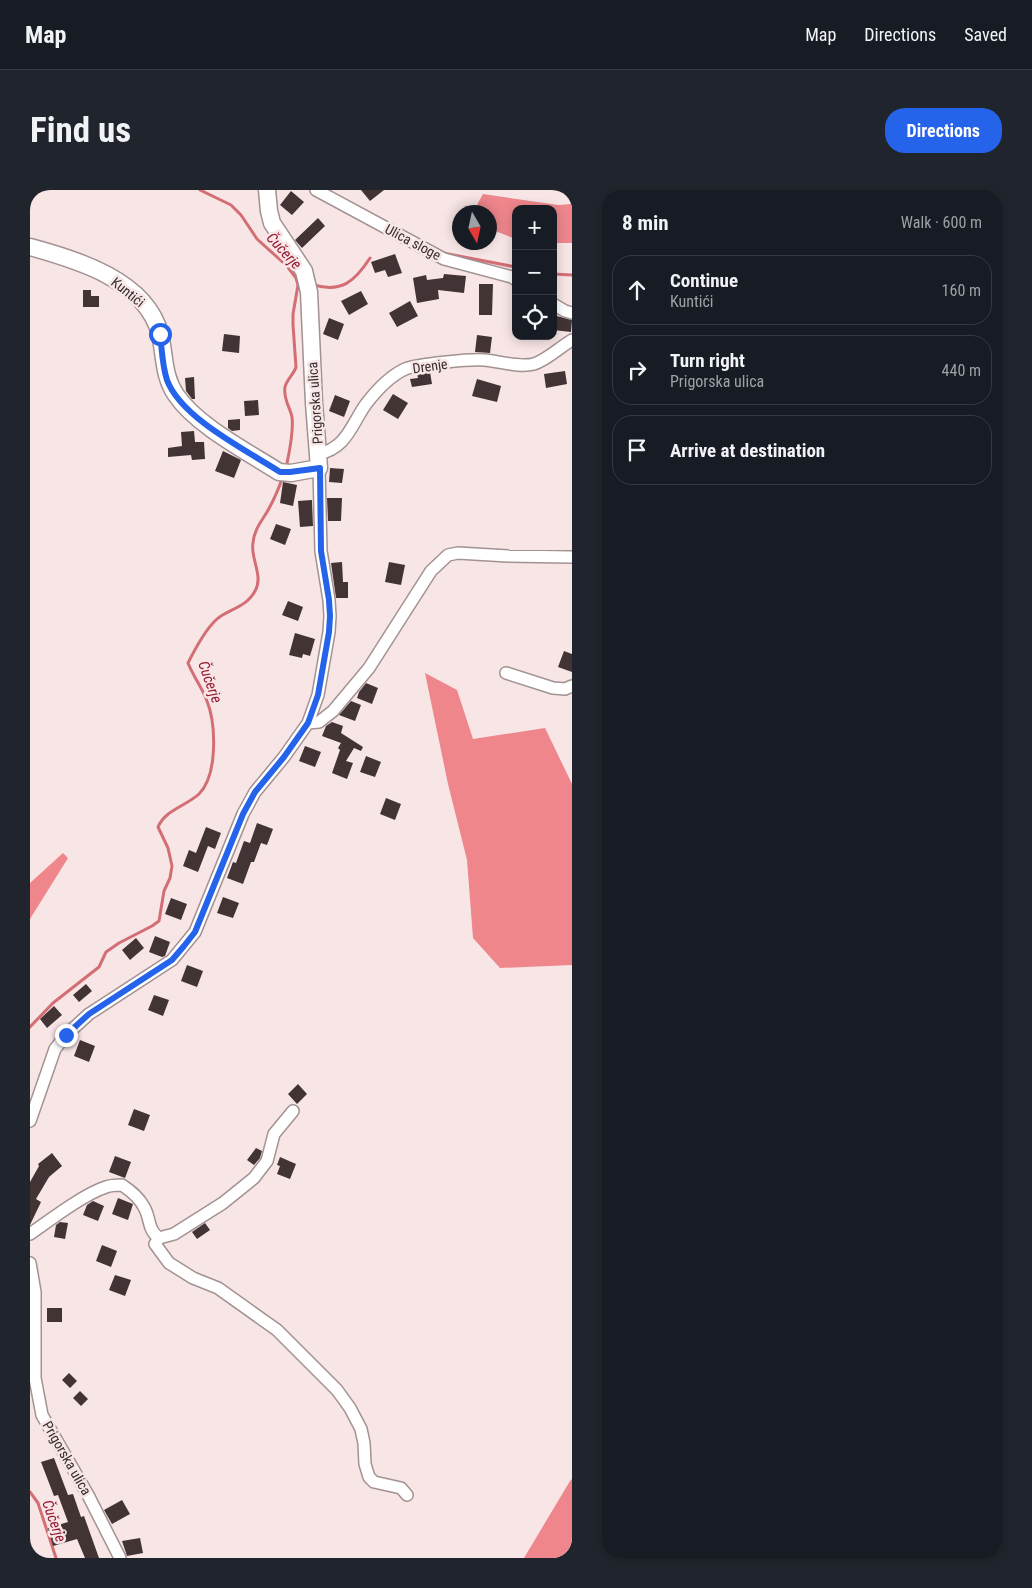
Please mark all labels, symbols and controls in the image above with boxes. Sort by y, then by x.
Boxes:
text: Map [25,21,66,49]
text: Map [805,24,836,45]
text: Directions [864,24,936,45]
text: Saved [964,24,1007,45]
button: Directions [885,108,1002,153]
text: Find us [30,110,131,151]
north arrow [452,205,497,250]
map controls [512,205,557,340]
button: + [512,205,557,250]
text: 8 min [622,211,669,235]
text: Walk · 600 m [901,213,982,232]
street label: Ulica sloge [382,221,444,264]
water label: Čučerje [263,229,305,273]
button: − [512,250,557,295]
text: Continue [670,269,738,292]
street label: Kuntići [108,274,148,310]
icon: ahead [623,276,651,304]
text: 160 m [942,281,981,300]
text: Kuntići [670,292,714,311]
button: locate [512,295,557,340]
route start [149,323,172,346]
text: Turn right [670,349,745,372]
street label: Drenje [411,356,449,376]
icon: right [623,356,651,384]
street label: Prigorska ulica [304,361,326,445]
text: 440 m [942,361,981,380]
text: Prigorska ulica [670,372,764,391]
icon: arrive [623,436,651,464]
text: Arrive at destination [670,439,825,462]
water label: Čučerje [194,659,226,706]
route end [55,1024,78,1047]
street label: Prigorska ulica [39,1418,95,1498]
water label: Čučerje [38,1498,70,1545]

